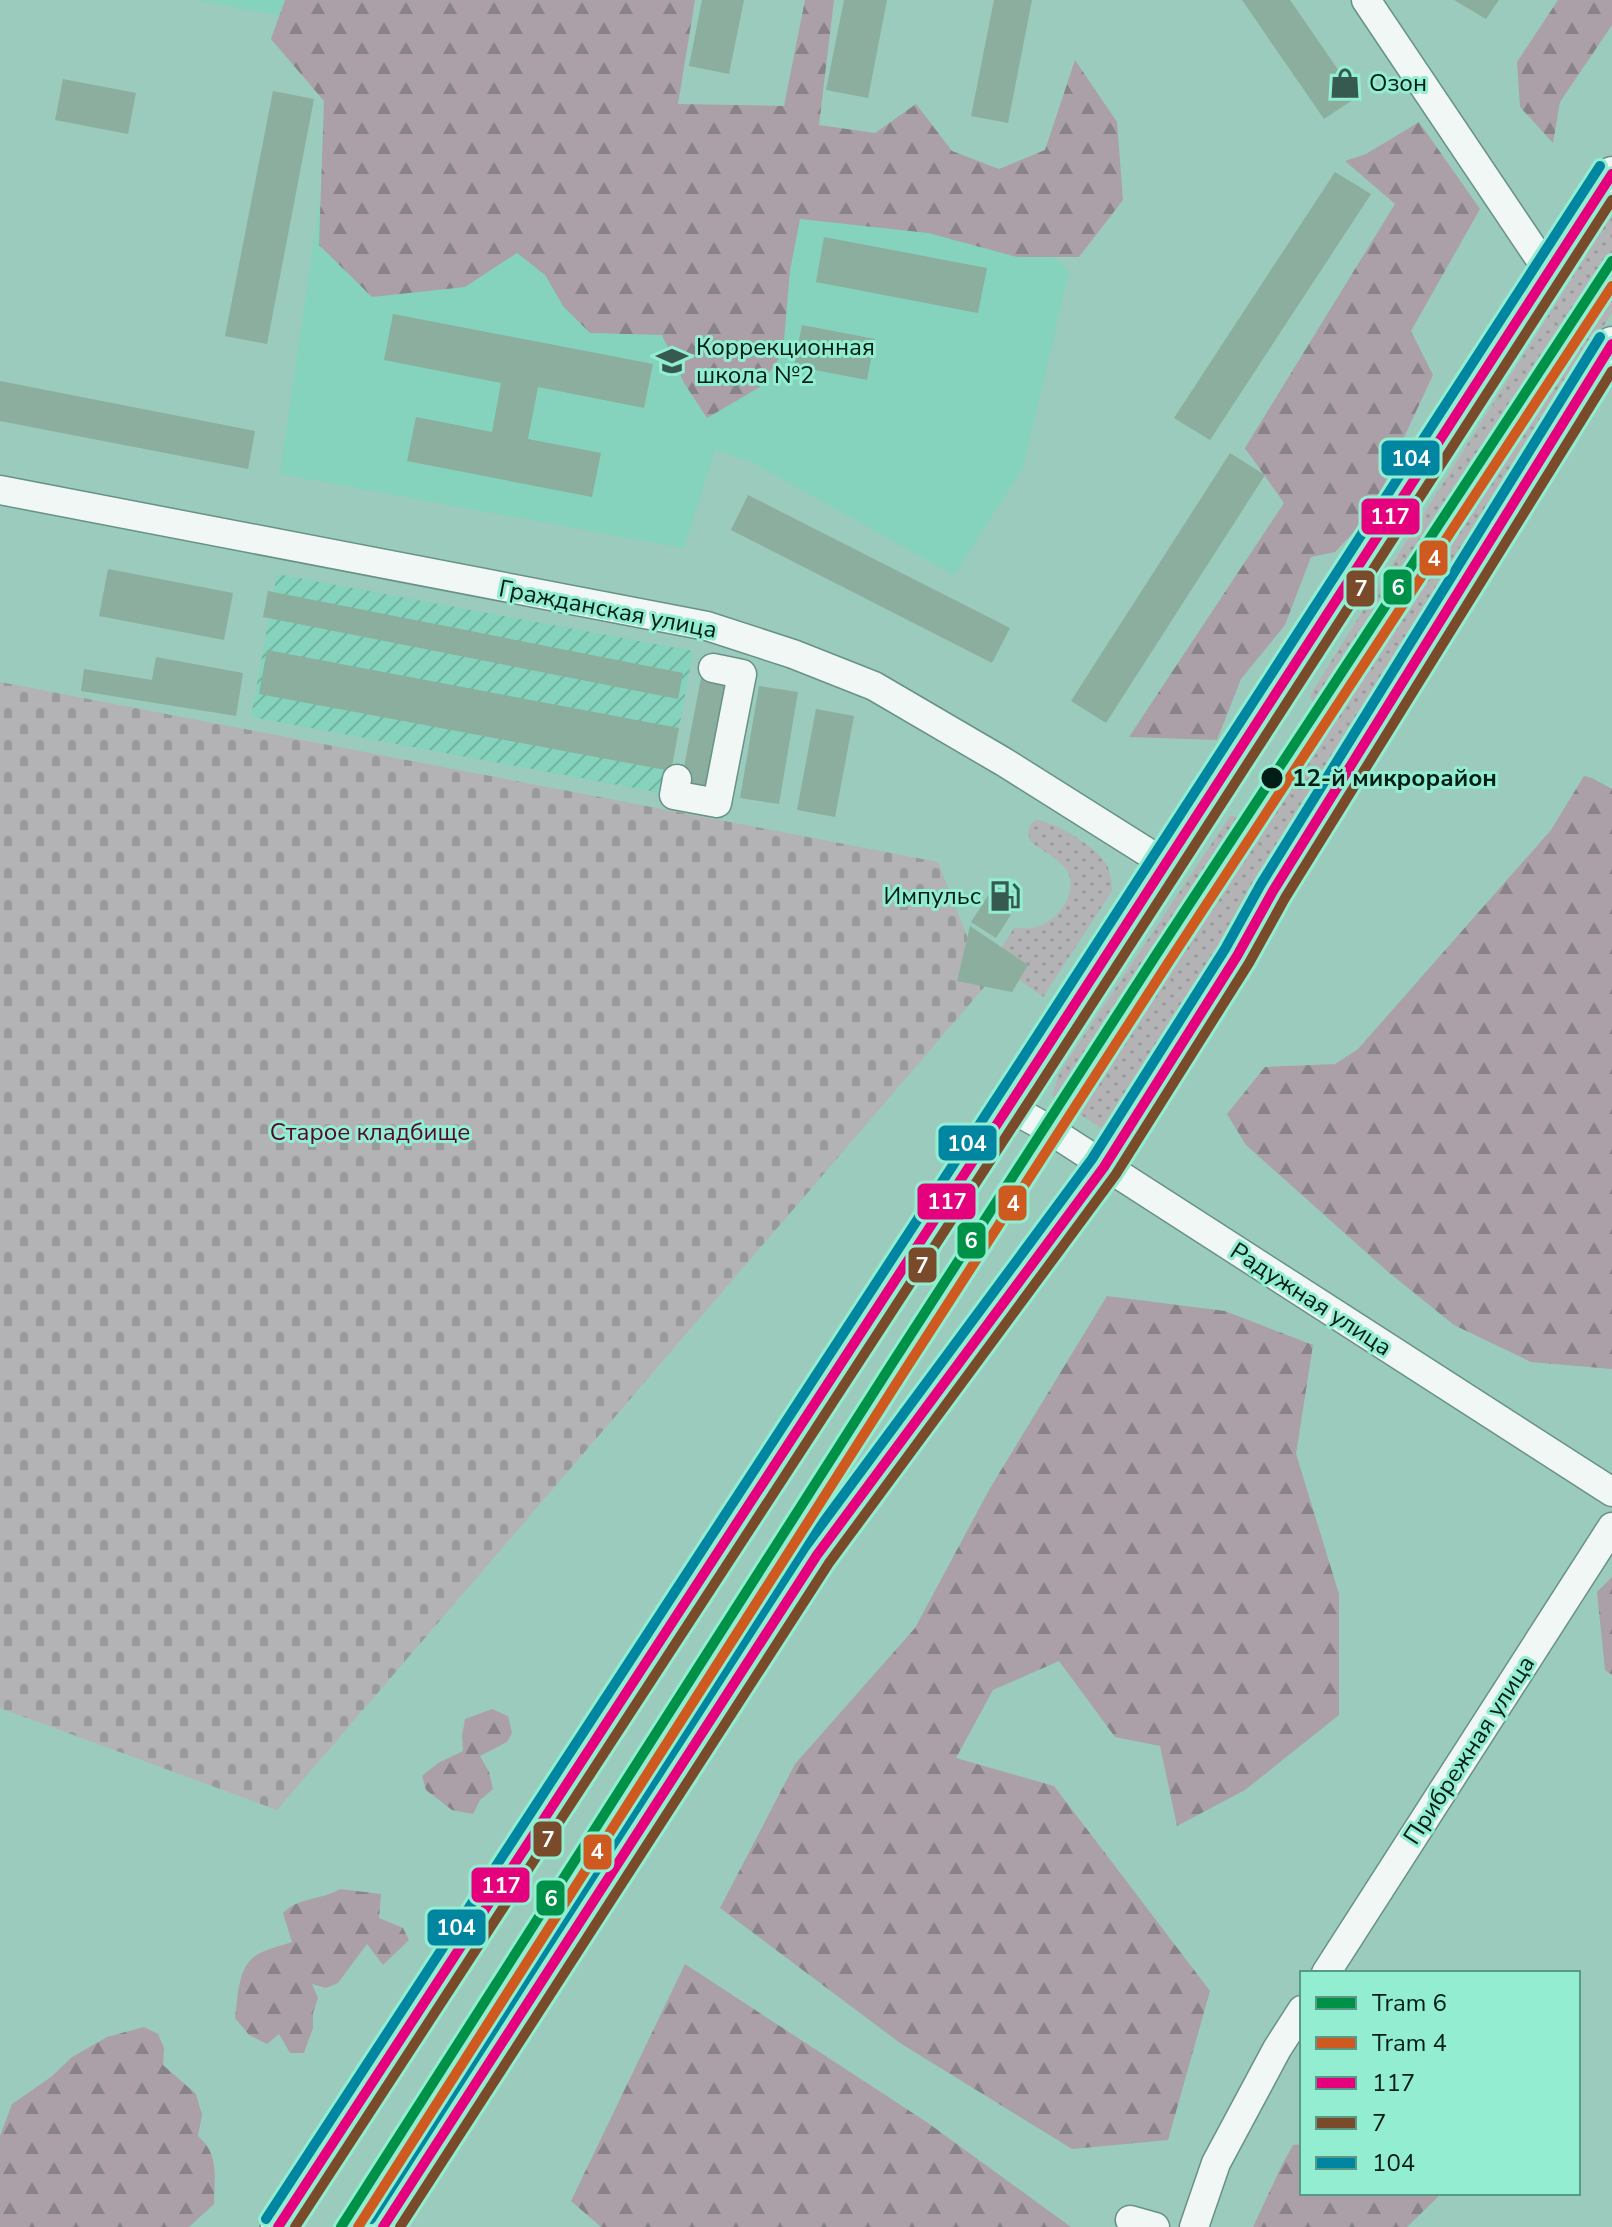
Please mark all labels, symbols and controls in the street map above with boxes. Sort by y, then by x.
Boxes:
shop icon: Озон [1328,66,1362,100]
place label: Озон [1369,67,1427,99]
place label: Коррекционная школа №2 [696,331,875,391]
school or university icon: Коррекционная школа №2 [655,344,689,378]
line badge: 104 [1380,439,1441,477]
text: 104 [1391,444,1431,474]
line badge: 117 [1360,497,1421,536]
text: 117 [1370,502,1410,532]
line badge: 4 [1418,539,1449,577]
text: 4 [1427,544,1441,574]
line badge: 6 [1382,568,1413,606]
line badge: 7 [1345,569,1376,608]
street label: Гражданская улица [496,572,720,646]
text: 6 [1391,573,1405,603]
text: 7 [1354,574,1368,604]
place label: 12-й микрорайон [1292,762,1497,794]
marker: 12-й микрорайон [1259,765,1285,791]
fuel station icon: Импульс [988,879,1022,913]
place label: Импульс [884,880,981,912]
park label: Старое кладбище [270,1116,470,1148]
line badge: 104 [937,1124,998,1162]
text: 104 [947,1129,987,1159]
line badge: 117 [916,1182,977,1221]
line badge: 4 [997,1184,1028,1222]
text: 117 [927,1187,967,1217]
text: 4 [1006,1189,1020,1219]
line badge: 6 [956,1221,987,1260]
text: 6 [964,1226,978,1256]
street label: Радужная улица [1224,1235,1398,1363]
line badge: 7 [907,1246,938,1284]
text: 7 [915,1251,929,1281]
street label: Прибрежная улица [1396,1649,1542,1851]
line badge: 7 [532,1820,563,1858]
text: 7 [541,1825,555,1855]
line badge: 4 [582,1833,613,1871]
text: 4 [590,1837,604,1867]
line badge: 117 [470,1866,531,1904]
text: 117 [481,1871,521,1901]
line badge: 6 [535,1879,566,1917]
text: 6 [544,1884,558,1914]
line badge: 104 [426,1908,487,1947]
text: 104 [436,1913,476,1943]
legend [1300,1971,1580,2195]
text: Tram 6 [1372,1987,1447,2019]
text: Tram 4 [1372,2027,1447,2059]
text: 117 [1372,2067,1415,2099]
text: 7 [1372,2107,1386,2139]
text: 104 [1372,2147,1415,2179]

